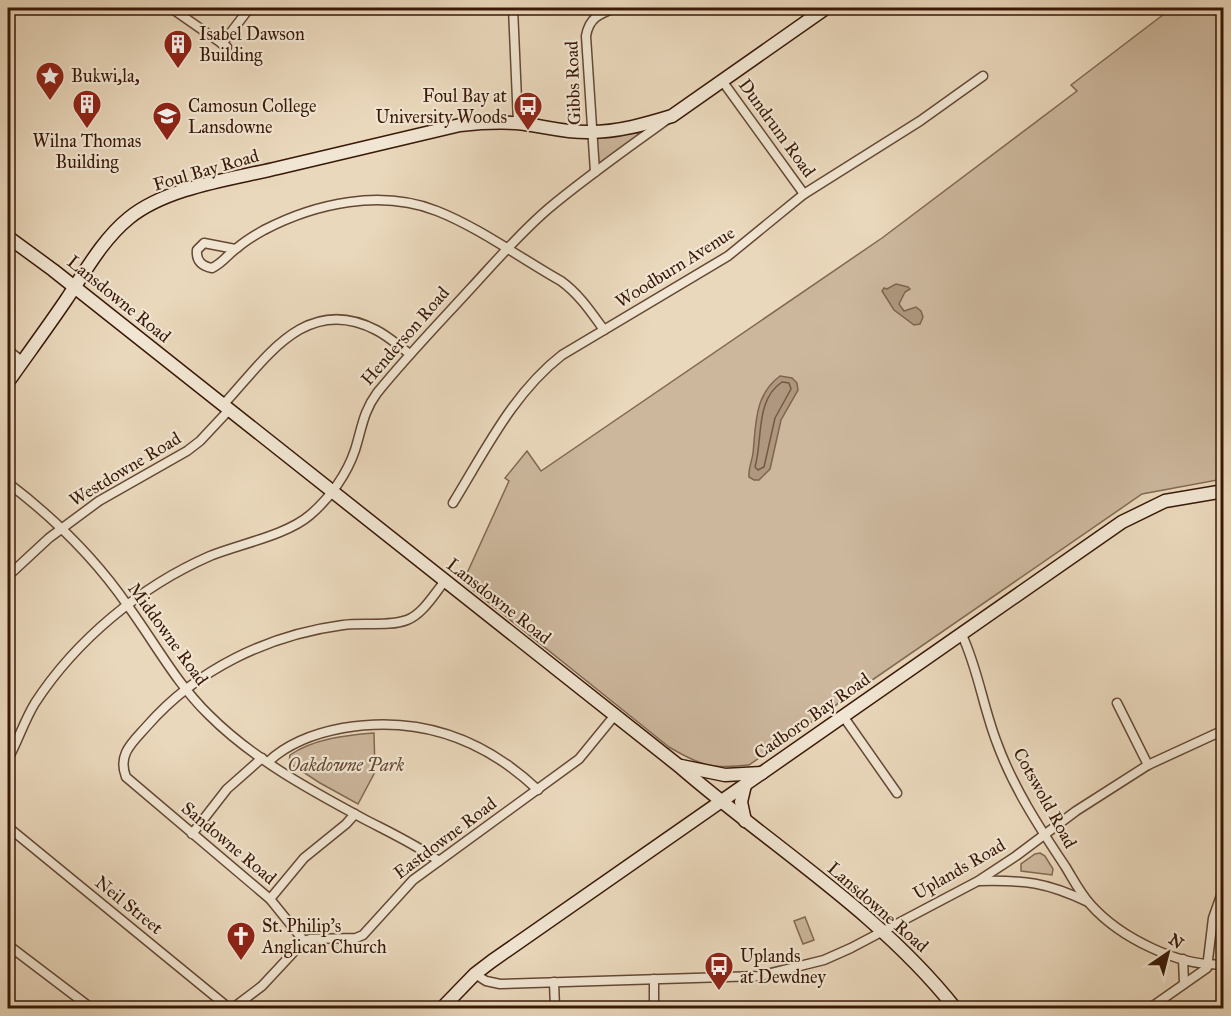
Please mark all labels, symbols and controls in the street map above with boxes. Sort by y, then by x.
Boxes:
place label: Isabel Dawson Building [199,23,305,67]
building icon: Isabel Dawson Building [162,28,194,70]
street label: Gibbs Road [561,40,585,126]
place icon: Bukwi,la, [34,60,66,102]
place label: Bukwi,la, [71,65,140,87]
street label: Dundrum Road [734,74,820,182]
place label: Foul Bay at University Woods [376,85,508,128]
building icon: Wilna Thomas Building [71,88,103,130]
bus stop icon: Foul Bay at University Woods [512,90,544,132]
place label: Camosun College Lansdowne [188,95,316,138]
school or university icon: Camosun College Lansdowne [151,100,183,142]
place label: Wilna Thomas Building [33,130,141,174]
street label: Foul Bay Road [151,144,261,196]
street label: Woodburn Avenue [611,222,739,312]
street label: Lansdowne Road [63,251,175,347]
street label: Henderson Road [356,282,454,390]
street label: Westdowne Road [65,427,185,511]
street label: Lansdowne Road [442,553,556,649]
street label: Middowne Road [123,578,213,690]
street label: Cadboro Bay Road [750,668,874,764]
street label: Cotswold Road [1008,744,1082,852]
park label: Oakdowne Park [288,754,404,776]
street label: Eastdowne Road [389,792,501,884]
street label: Sandowne Road [177,797,281,889]
street label: Uplands Road [909,834,1009,904]
street label: Lansdowne Road [823,857,933,957]
street label: Neil Street [91,871,168,939]
place label: St. Philip's Anglican Church [261,915,387,959]
church icon: St. Philip's Anglican Church [225,920,257,962]
north arrow [1138,923,1198,983]
text: N [1165,929,1188,953]
place label: Uplands at Dewdney [740,945,826,988]
bus stop icon: Uplands at Dewdney [703,950,735,992]

